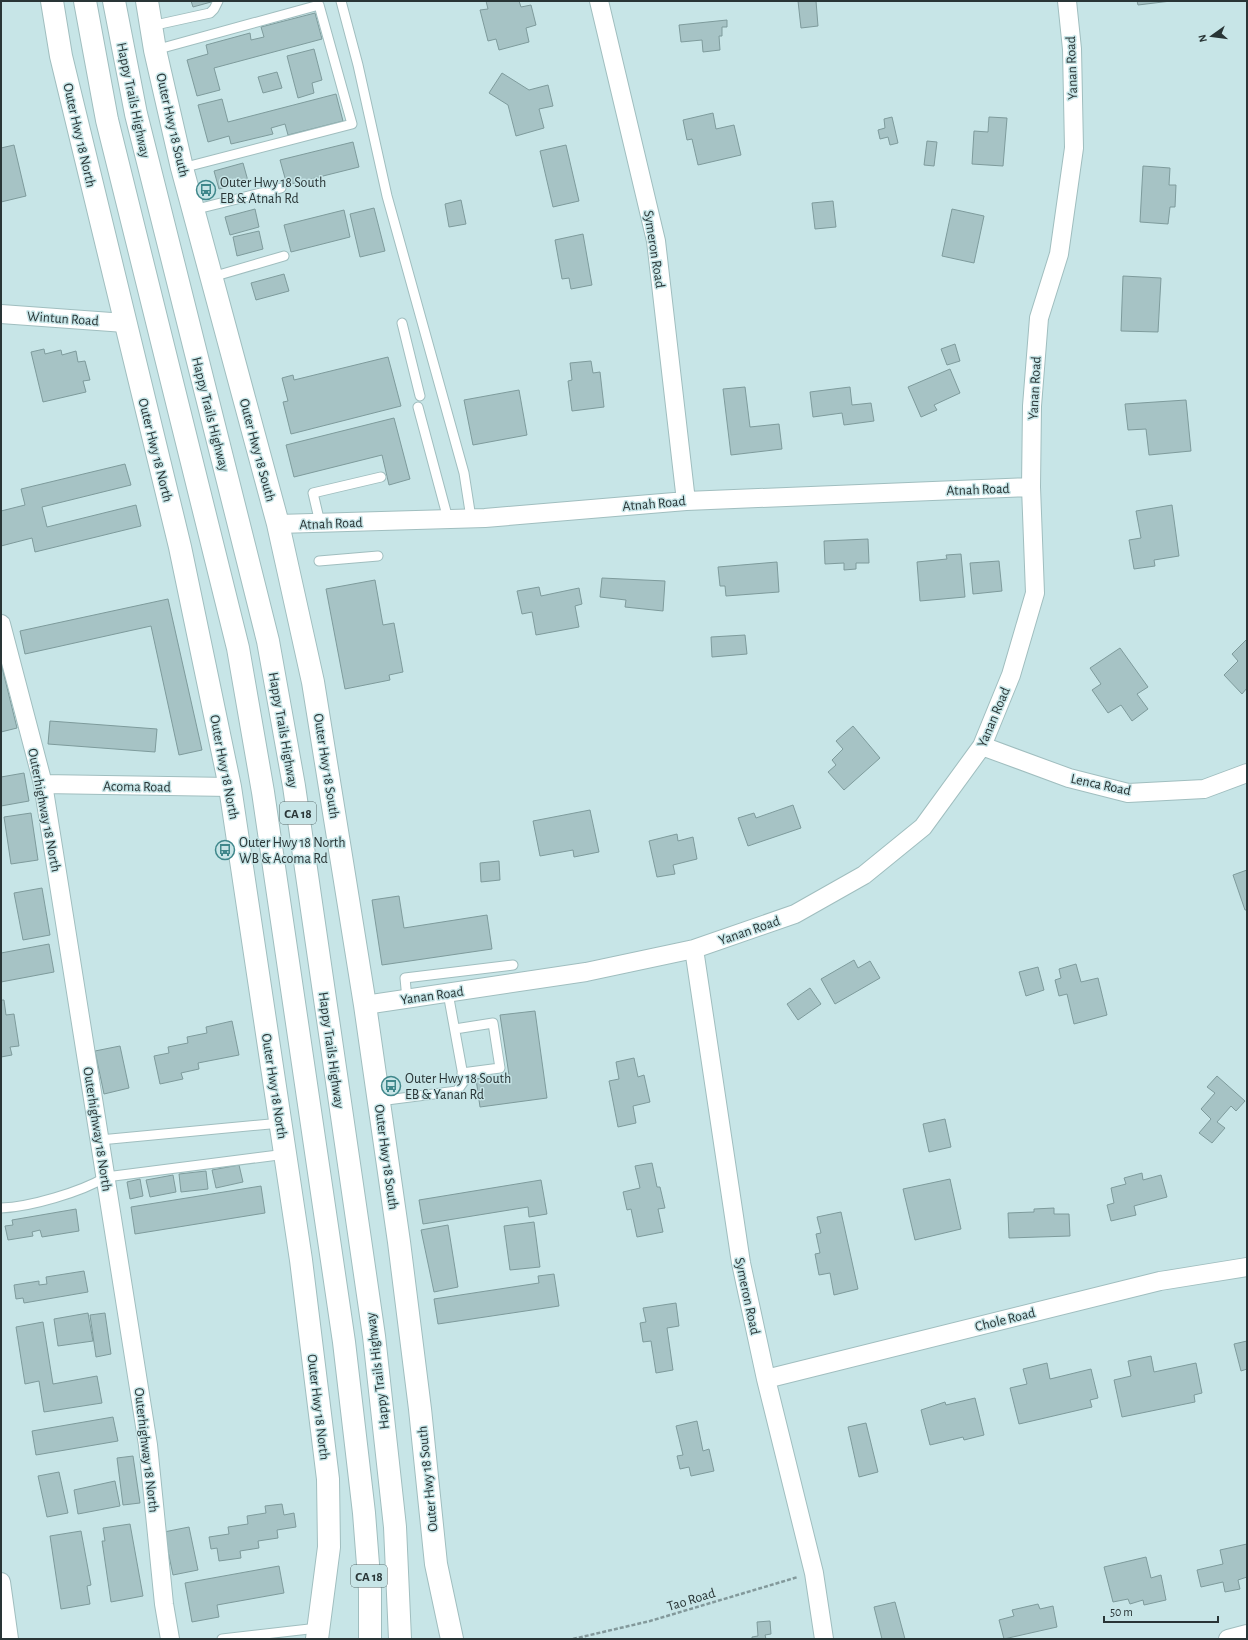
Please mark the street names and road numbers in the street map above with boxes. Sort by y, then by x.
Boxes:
street label: Yanan Road [1064,36,1080,100]
street label: Happy Trails Highway [114,41,152,159]
street label: Outer Hwy 18 South [153,72,191,179]
street label: Outer Hwy 18 North [60,82,98,189]
street label: Symeron Road [641,209,667,289]
street label: Wintun Road [27,310,99,328]
street label: Happy Trails Highway [189,356,231,473]
street label: Yanan Road [1026,356,1044,420]
street label: Outer Hwy 18 North [135,397,175,504]
street label: Outer Hwy 18 South [237,397,278,503]
street label: Atnah Road [946,482,1010,498]
street label: Atnah Road [622,494,686,514]
street label: Atnah Road [299,516,363,532]
street label: Happy Trails Highway [266,671,300,789]
street label: Yanan Road [975,685,1013,749]
street label: Outer Hwy 18 South [311,713,341,820]
street label: Outer Hwy 18 North [207,714,241,821]
street label: Outerhighway 18 North [25,747,63,873]
street label: Lenca Road [1069,772,1132,798]
street label: Acoma Road [103,779,171,795]
road number: CA 18 [280,802,316,824]
street label: Yanan Road [717,914,782,948]
street label: Yanan Road [400,985,465,1007]
street label: Happy Trails Highway [316,991,346,1109]
street label: Outer Hwy 18 North [259,1032,289,1140]
street label: Outerhighway 18 North [80,1066,114,1192]
street label: Outer Hwy 18 South [372,1104,400,1211]
street label: Symeron Road [732,1256,762,1336]
street label: Chole Road [974,1306,1037,1334]
street label: Happy Trails Highway [364,1312,392,1430]
street label: Outer Hwy 18 North [305,1353,331,1461]
street label: Outerhighway 18 North [131,1387,161,1513]
street label: Outer Hwy 18 South [415,1425,441,1532]
road number: CA 18 [351,1565,387,1587]
street label: Tao Road [666,1586,717,1614]

